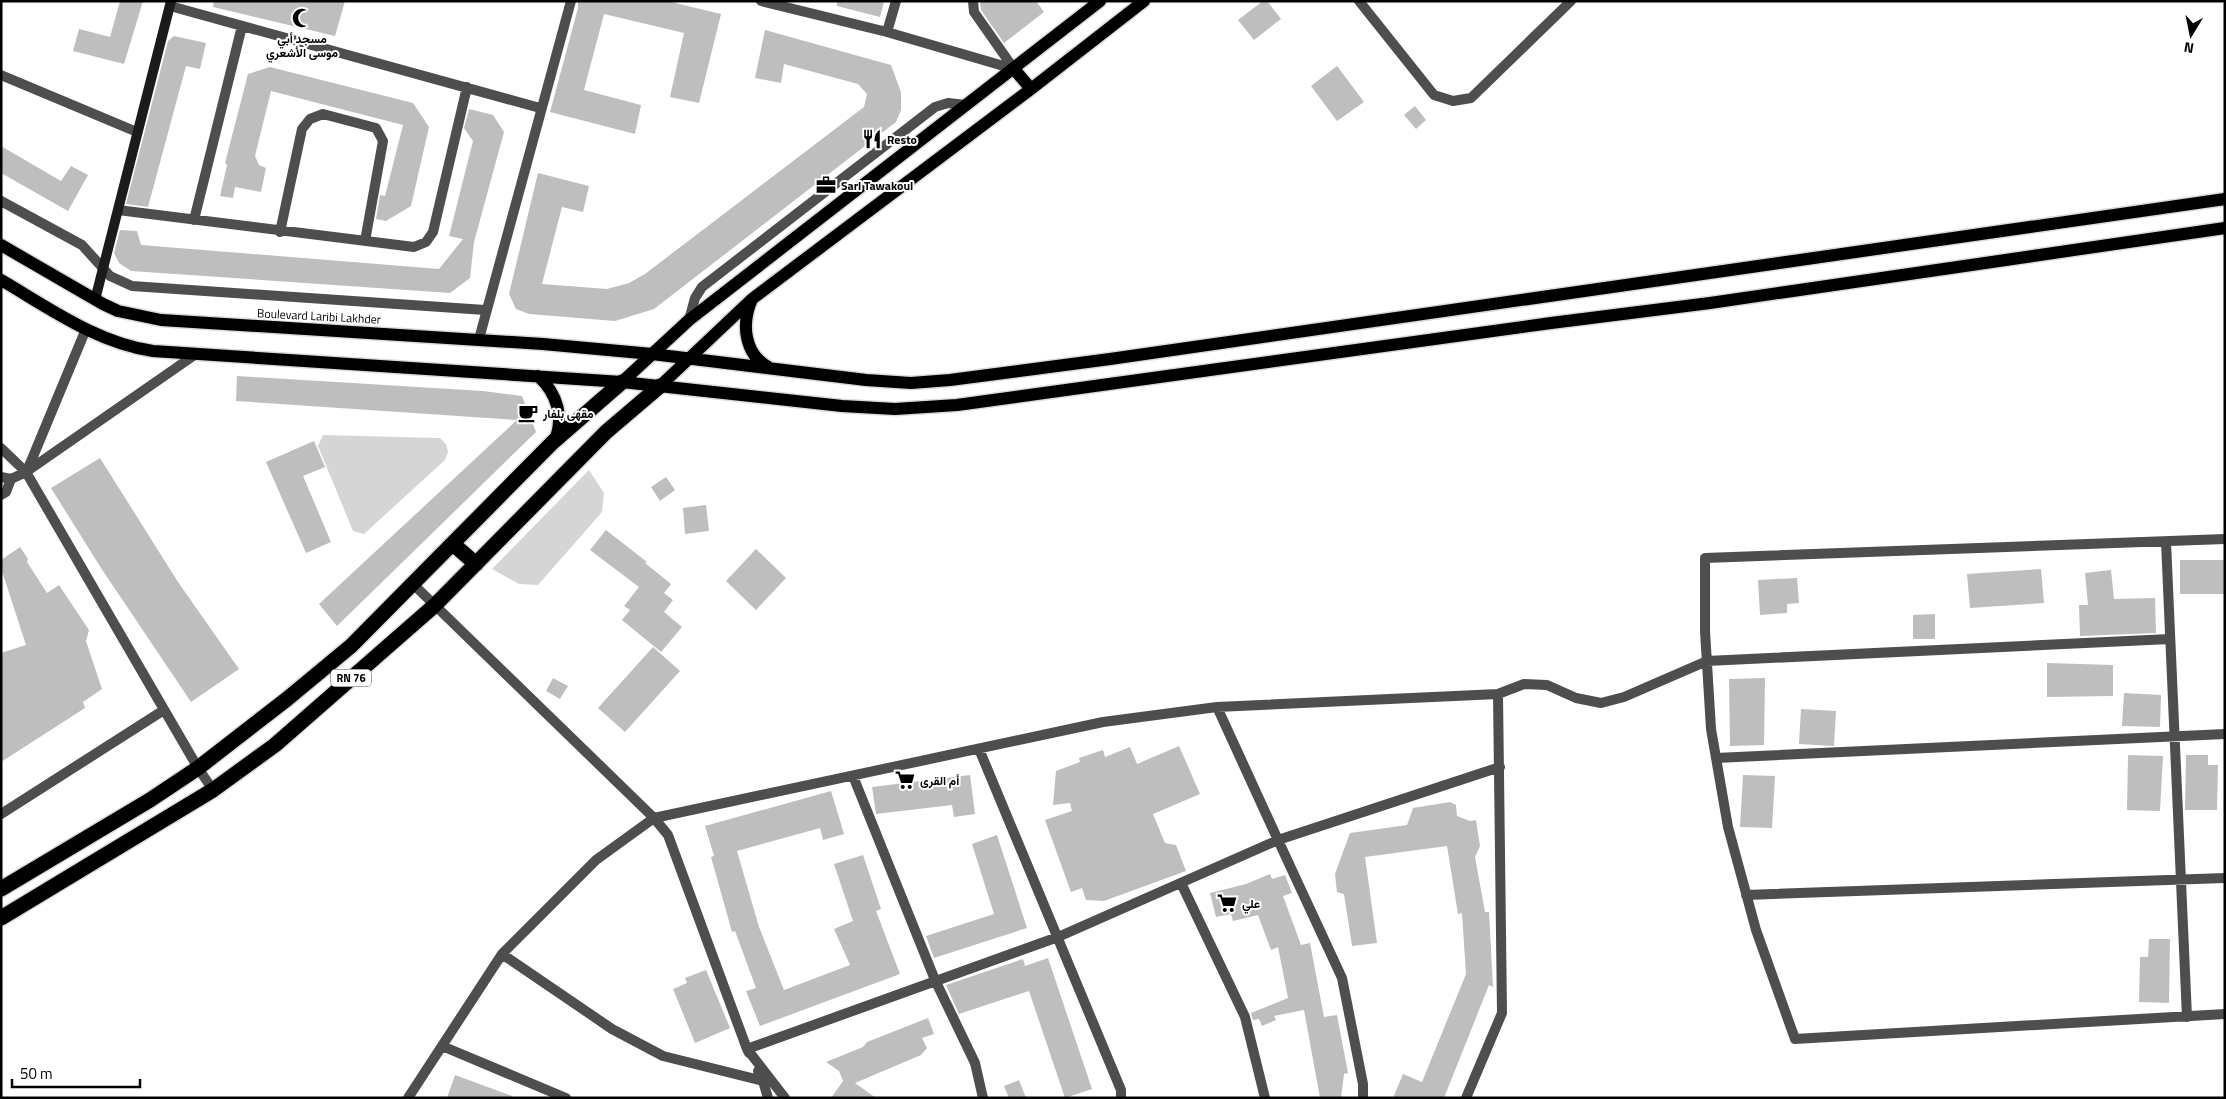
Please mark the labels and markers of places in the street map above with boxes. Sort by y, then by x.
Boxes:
mosque icon: مسجد أبي موسى الأشعري [291,7,313,29]
place label: مسجد أبي موسى الأشعري [266,29,339,63]
restaurant icon: Resto [861,128,883,150]
place label: Resto [887,130,917,149]
office icon: Sarl Tawakoul [815,174,837,196]
place label: Sarl Tawakoul [841,176,913,195]
cafe icon: مقهى بلفار [517,402,539,424]
place label: مقهى بلفار [542,404,594,423]
supermarket icon: أم القرى [894,769,916,791]
place label: أم القرى [920,771,959,790]
supermarket icon: علي [1216,892,1238,914]
place label: علي [1242,894,1260,914]

